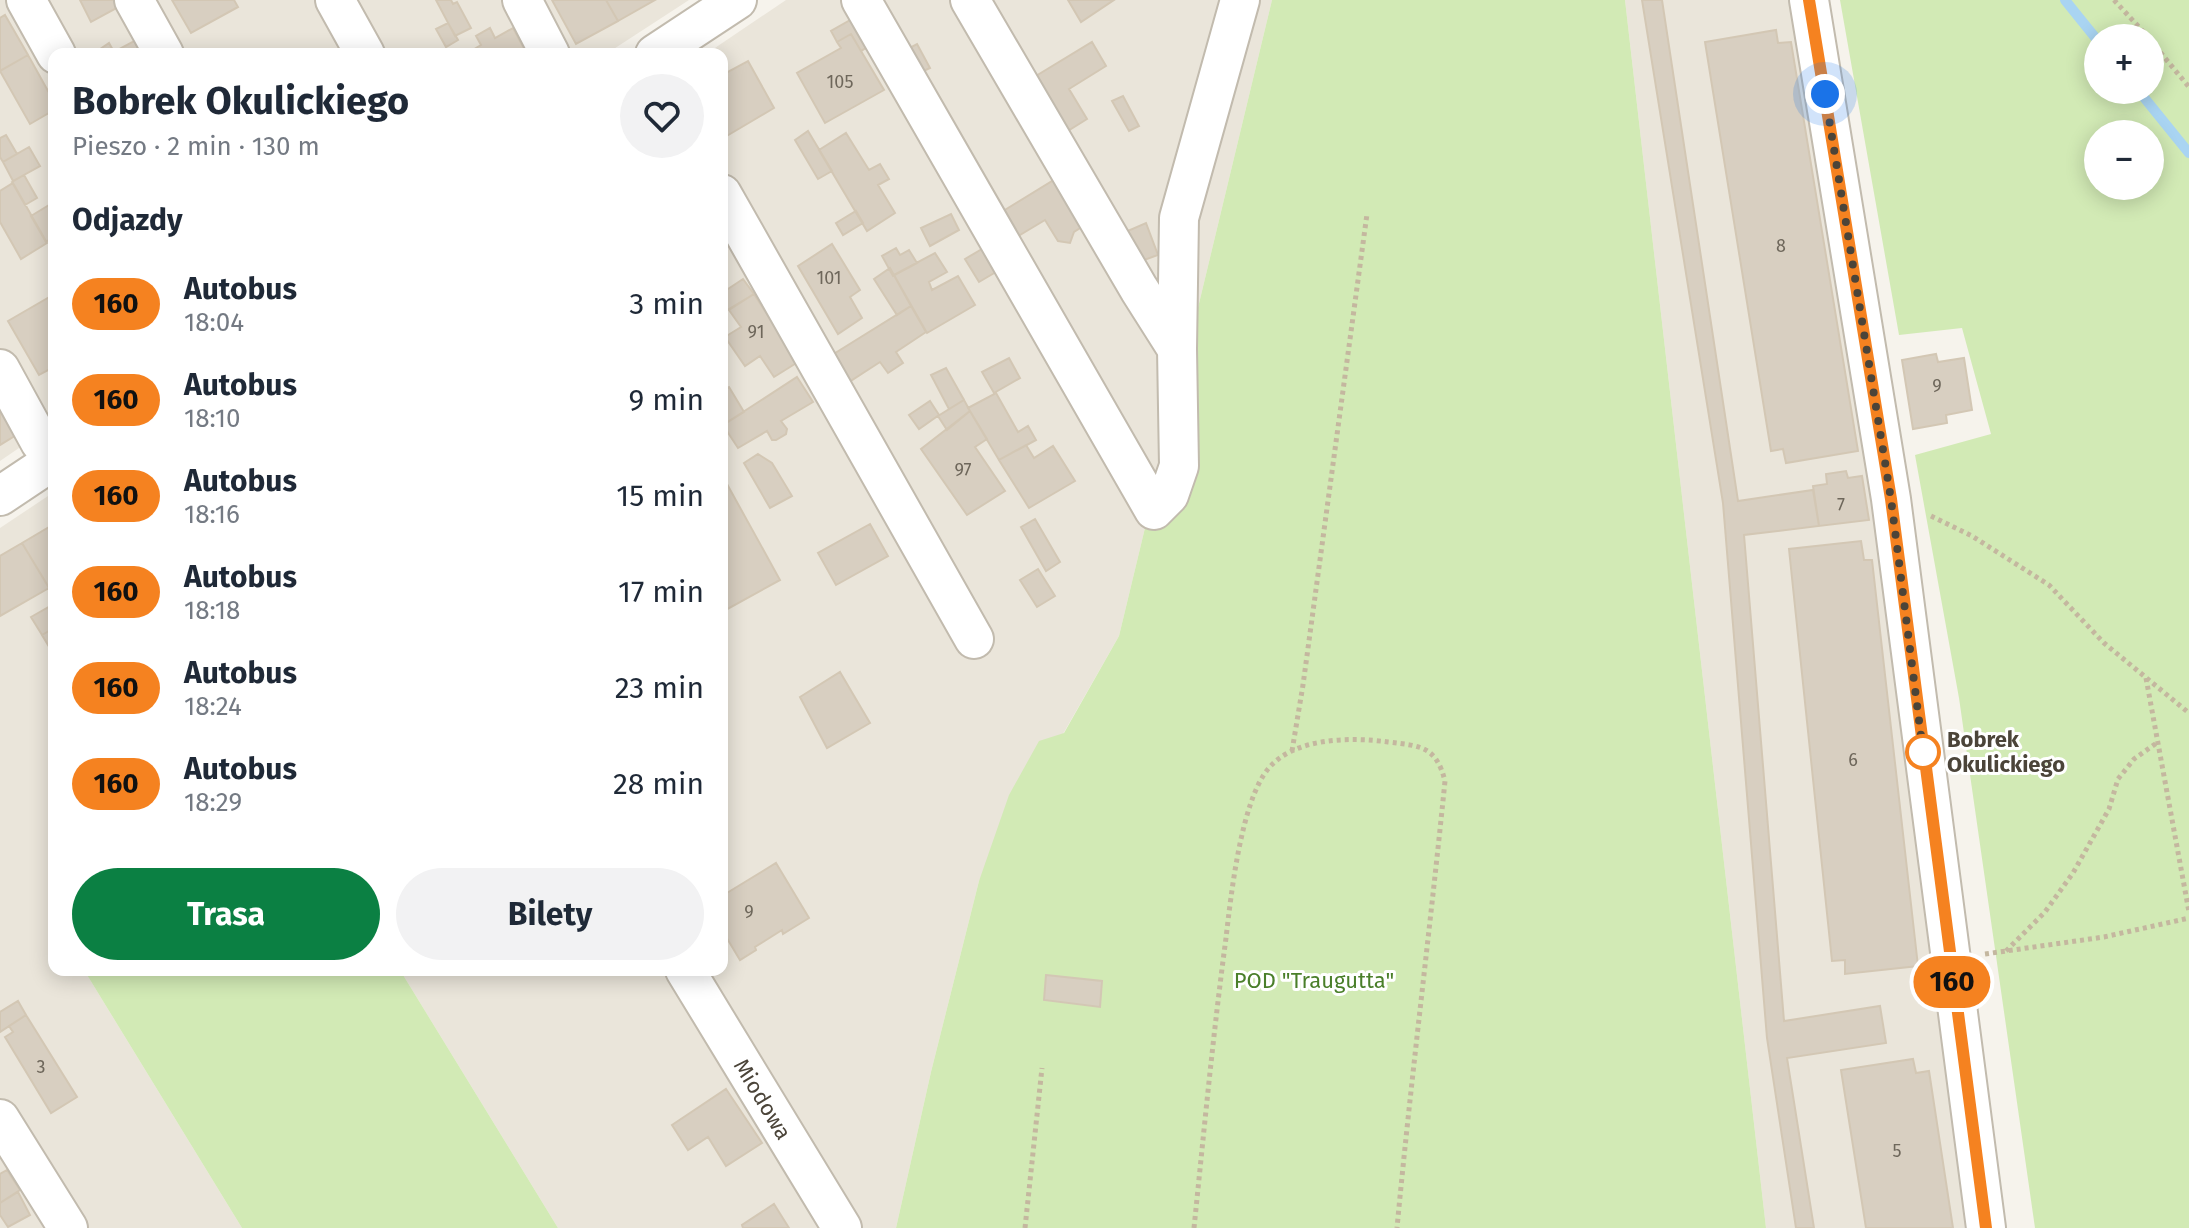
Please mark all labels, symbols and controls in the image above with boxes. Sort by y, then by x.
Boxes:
map controls [2084,24,2164,200]
button: + [2084,24,2164,104]
house number: 105 [827,71,853,93]
button: heart [620,74,704,158]
your location [1805,74,1845,114]
text: Bobrek Okulickiego [72,78,409,124]
button: − [2084,120,2164,200]
text: Pieszo · 2 min · 130 m [72,131,320,162]
text: Odjazdy [72,202,183,238]
house number: 8 [1776,235,1786,257]
house number: 101 [816,267,842,289]
text: Autobus [184,271,297,307]
text: 3 min [629,286,704,322]
text: 160 [93,287,139,320]
text: 18:04 [184,307,244,338]
house number: 91 [748,321,764,343]
text: Autobus [184,367,297,403]
house number: 9 [1932,375,1942,397]
text: 9 min [629,382,704,418]
text: 160 [93,383,139,416]
text: 18:10 [184,403,241,434]
house number: 97 [954,459,972,481]
text: Autobus [184,463,297,499]
text: 15 min [616,478,704,514]
text: 160 [93,479,139,512]
house number: 7 [1837,494,1845,516]
text: 18:16 [184,499,240,530]
text: Autobus [184,559,297,595]
text: 17 min [618,574,704,610]
text: 160 [93,575,139,608]
text: 18:18 [184,595,240,626]
text: Autobus [184,655,297,691]
text: 23 min [615,670,704,706]
text: 160 [93,671,139,704]
text: 18:24 [184,691,242,722]
place label: Bobrek Okulickiego [1947,726,2065,778]
marker: Bobrek Okulickiego [1906,735,1940,769]
house number: 6 [1848,749,1858,771]
text: Autobus [184,751,297,787]
text: 28 min [613,766,704,802]
text: 160 [93,767,139,800]
text: 18:29 [184,787,242,818]
button: Trasa [72,868,380,960]
button: Bilety [396,868,704,960]
house number: 9 [744,901,754,923]
line badge: 160 [1906,956,1998,1008]
text: 160 [1929,965,1975,998]
park label: POD "Traugutta" [1234,967,1394,994]
street label: Miodowa [728,1054,797,1145]
house number: 3 [37,1056,45,1078]
house number: 5 [1892,1140,1902,1162]

